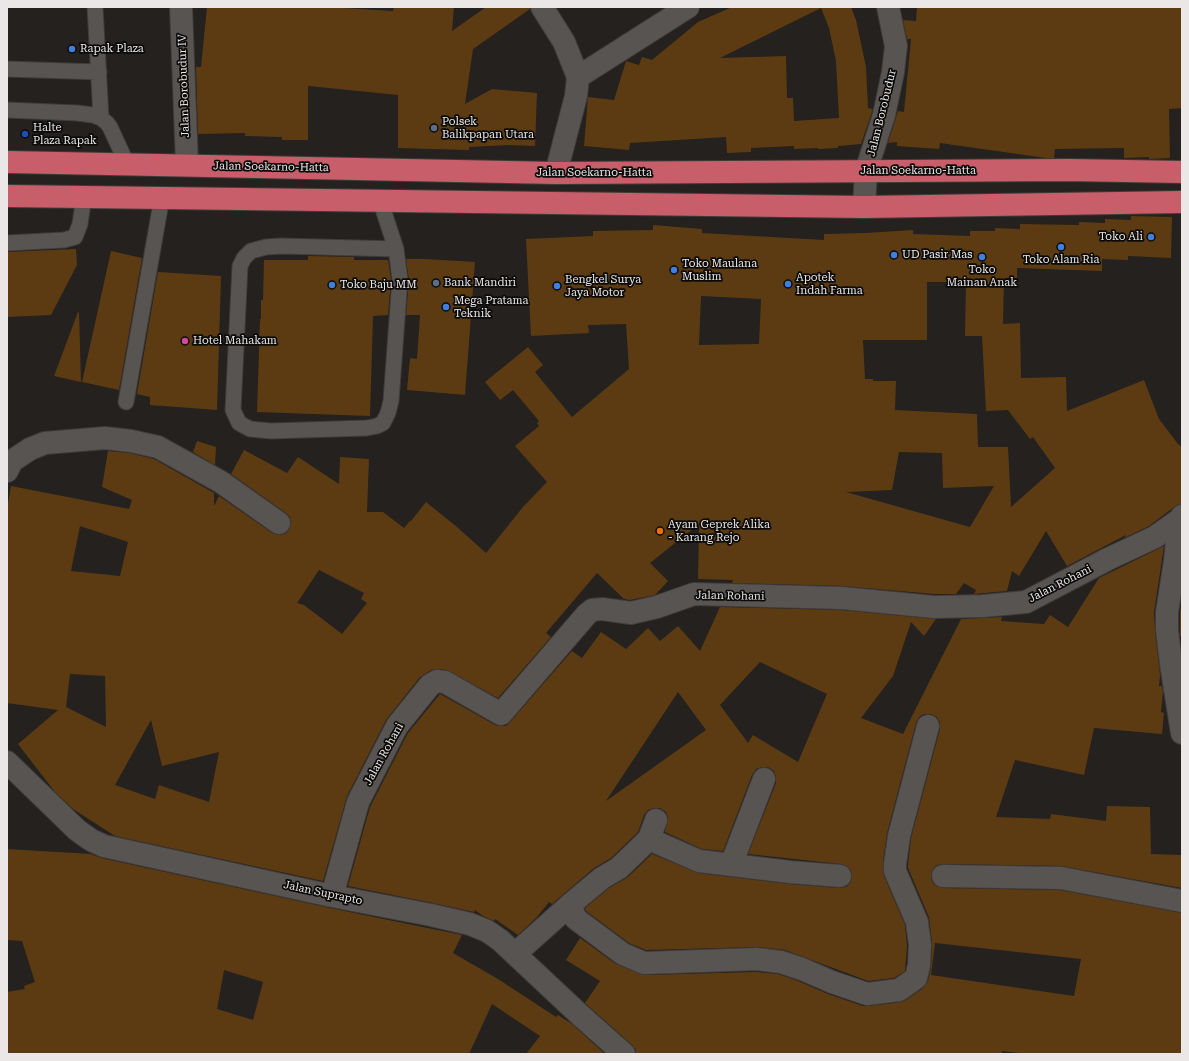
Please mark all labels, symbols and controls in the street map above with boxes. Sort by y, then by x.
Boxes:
street label: Jalan Borobudur IV [176,34,192,138]
place label: Rapak Plaza [80,42,144,56]
marker: Rapak Plaza [67,44,77,54]
street label: Jalan Borobudur [865,68,899,158]
place label: Polsek Balikpapan Utara [442,115,534,141]
place label: Halte Plaza Rapak [33,121,97,147]
marker: Polsek Balikpapan Utara [429,123,439,133]
marker: Halte Plaza Rapak [20,129,30,139]
street label: Jalan Soekarno-Hatta [213,159,329,175]
street label: Jalan Soekarno-Hatta [860,164,976,178]
street label: Jalan Soekarno-Hatta [536,166,652,180]
place label: Toko Ali [1099,230,1143,244]
marker: Toko Ali [1146,232,1156,242]
marker: Toko Alam Ria [1056,242,1066,252]
place label: UD Pasir Mas [902,248,972,262]
marker: UD Pasir Mas [889,250,899,260]
marker: Toko Mainan Anak [977,252,987,262]
place label: Toko Alam Ria [1023,253,1099,267]
place label: Toko Maulana Muslim [682,257,757,283]
place label: Toko Mainan Anak [947,263,1017,289]
marker: Toko Maulana Muslim [669,265,679,275]
place label: Apotek Indah Farma [796,271,863,297]
place label: Bengkel Surya Jaya Motor [565,273,641,299]
place label: Bank Mandiri [444,276,516,290]
place label: Toko Baju MM [340,278,417,292]
marker: Bank Mandiri [431,278,441,288]
marker: Apotek Indah Farma [783,279,793,289]
marker: Toko Baju MM [327,280,337,290]
marker: Bengkel Surya Jaya Motor [552,281,562,291]
place label: Mega Pratama Teknik [454,294,529,320]
marker: Mega Pratama Teknik [441,302,451,312]
place label: Hotel Mahakam [193,334,277,348]
marker: Hotel Mahakam [180,336,190,346]
place label: Ayam Geprek Alika - Karang Rejo [668,518,770,544]
marker: Ayam Geprek Alika - Karang Rejo [655,526,665,536]
street label: Jalan Rohani [1026,562,1094,606]
street label: Jalan Rohani [695,589,765,603]
street label: Jalan Rohani [361,721,407,787]
street label: Jalan Suprapto [282,878,364,908]

